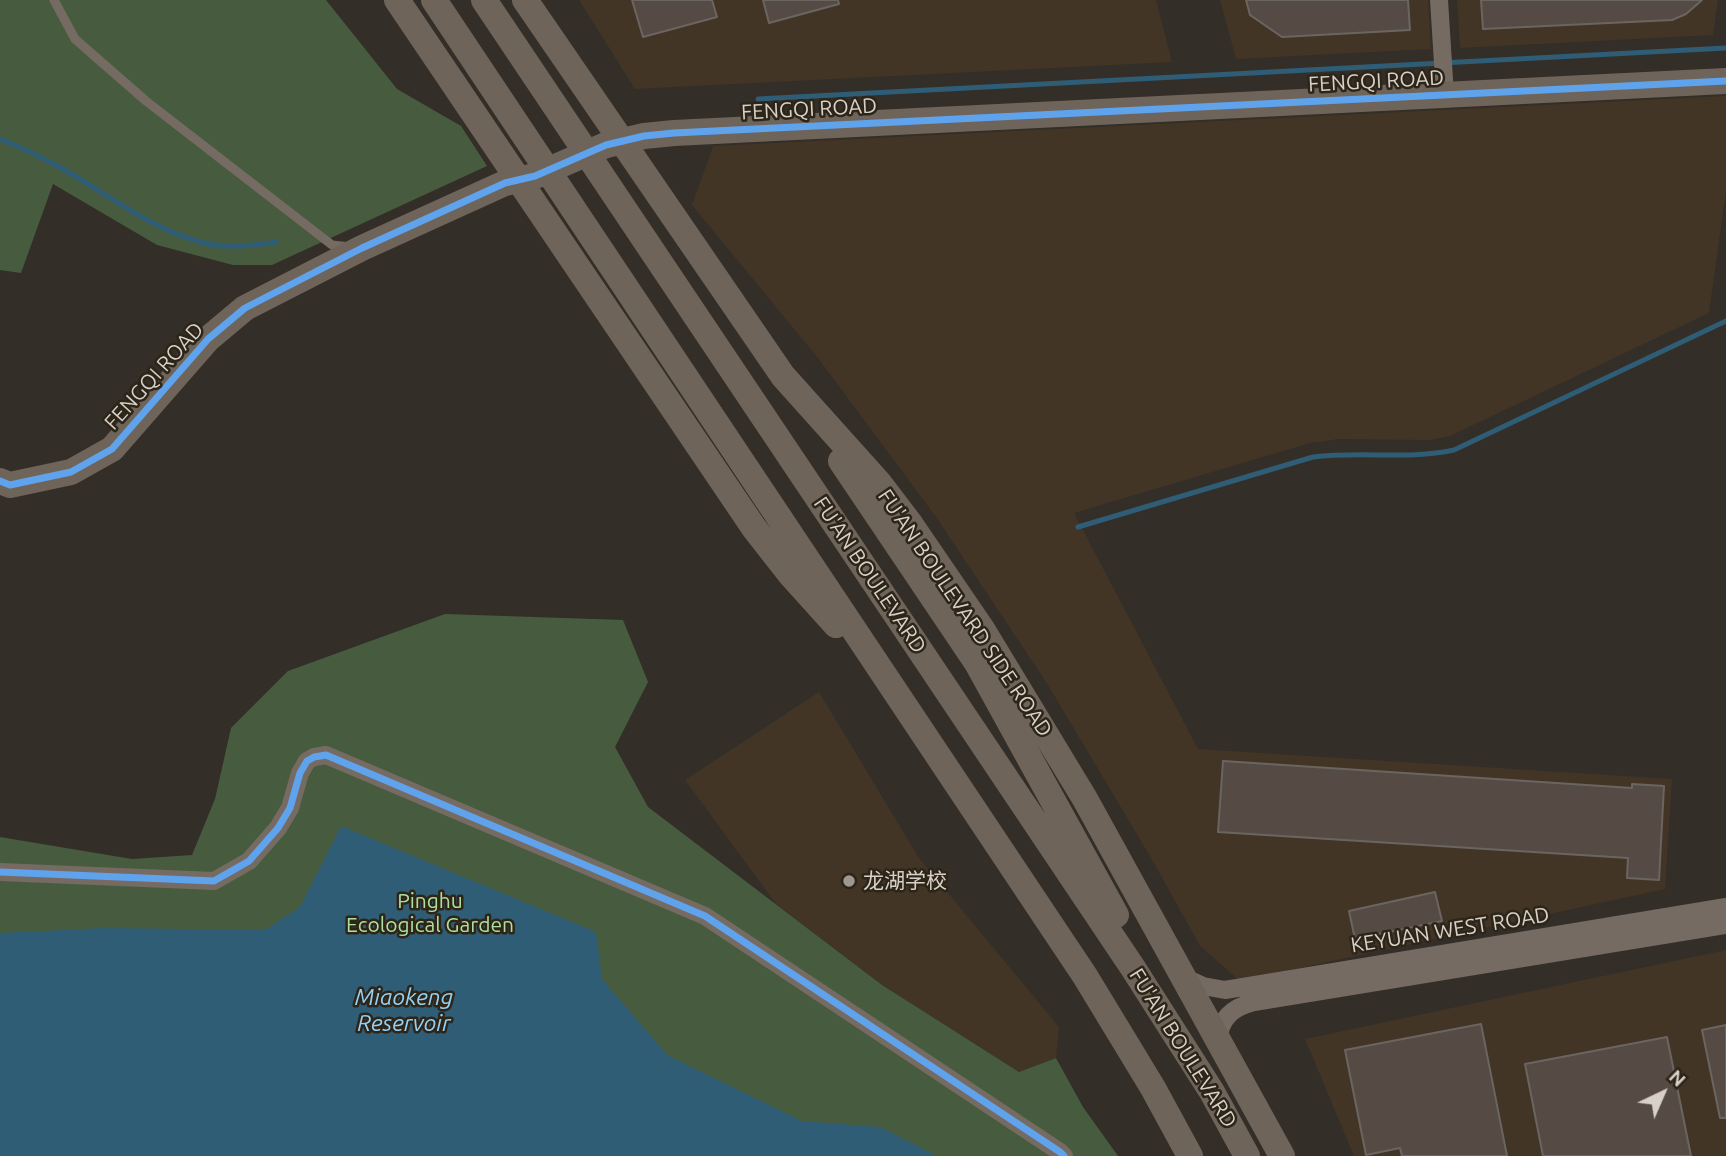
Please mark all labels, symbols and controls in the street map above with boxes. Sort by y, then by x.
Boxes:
street label: FENGQI ROAD [1308,65,1444,97]
street label: FENGQI ROAD [741,93,877,125]
street label: FENGQI ROAD [99,317,209,435]
street label: FU'AN BOULEVARD SIDE ROAD [873,484,1057,742]
street label: FU'AN BOULEVARD [808,492,932,658]
place label: 龙湖学校 [863,868,947,894]
marker: 龙湖学校 [841,873,857,889]
park label: Pinghu Ecological Garden [346,888,514,938]
street label: KEYUAN WEST ROAD [1349,902,1551,958]
street label: FU'AN BOULEVARD [1124,964,1242,1132]
water label: Miaokeng Reservoir [355,983,453,1037]
north arrow [1628,1058,1698,1128]
text: N [1665,1065,1690,1091]

